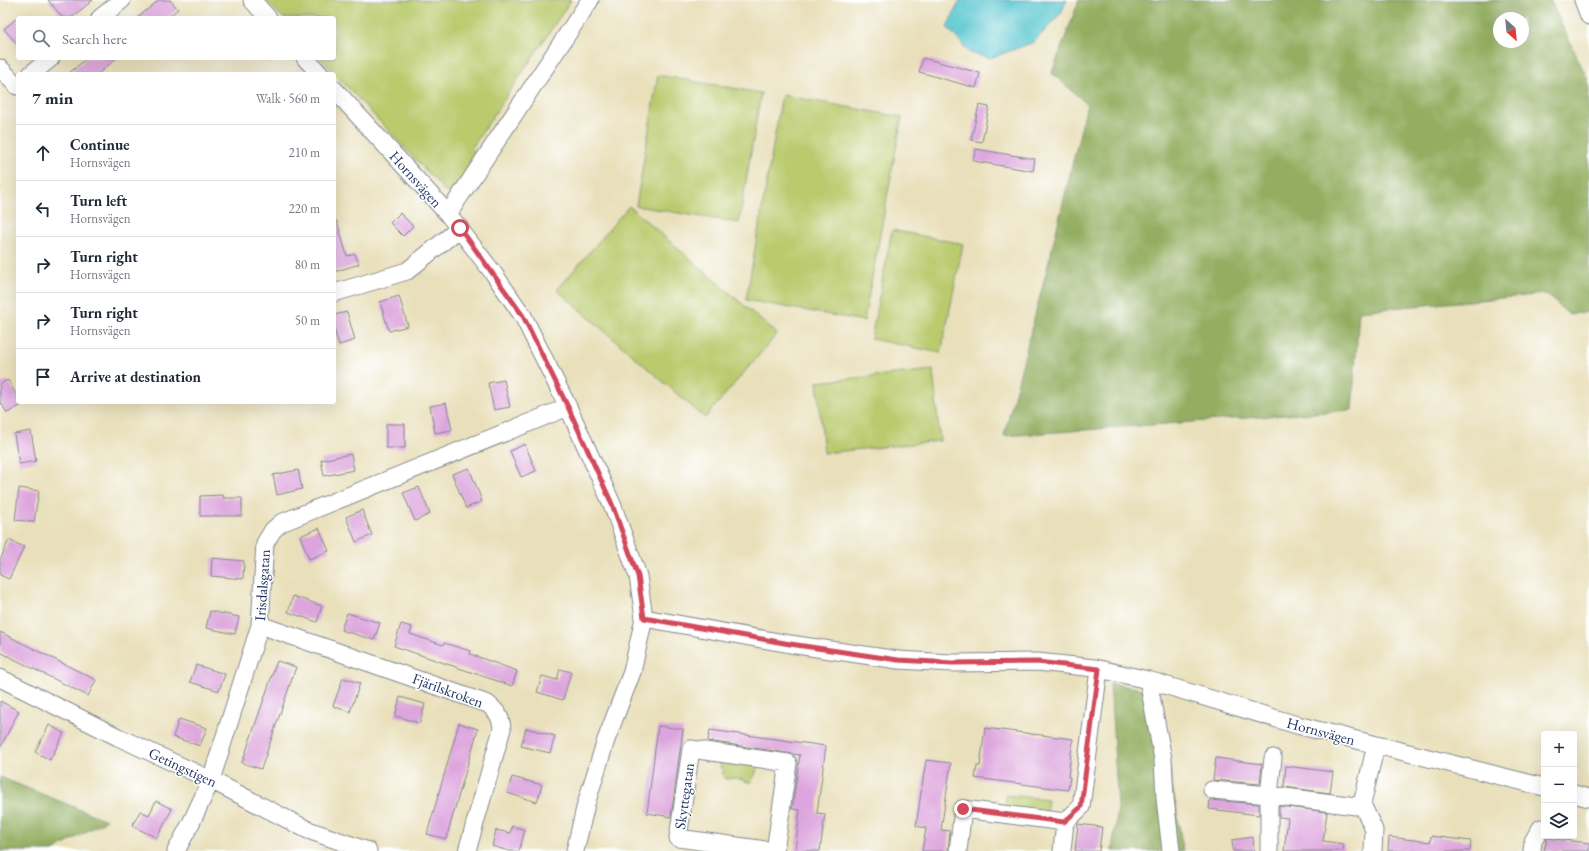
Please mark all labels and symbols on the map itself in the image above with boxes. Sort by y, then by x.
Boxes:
north arrow [1493,12,1529,48]
street label: Hornsvägen [386,147,447,211]
route start [451,219,469,237]
street label: Irisdalsgatan [250,548,274,621]
street label: Fjärilskroken [410,668,486,712]
street label: Hornsvägen [1285,713,1357,749]
street label: Getingstigen [146,743,220,791]
street label: Skyttegatan [670,761,698,830]
route end [954,800,972,818]

